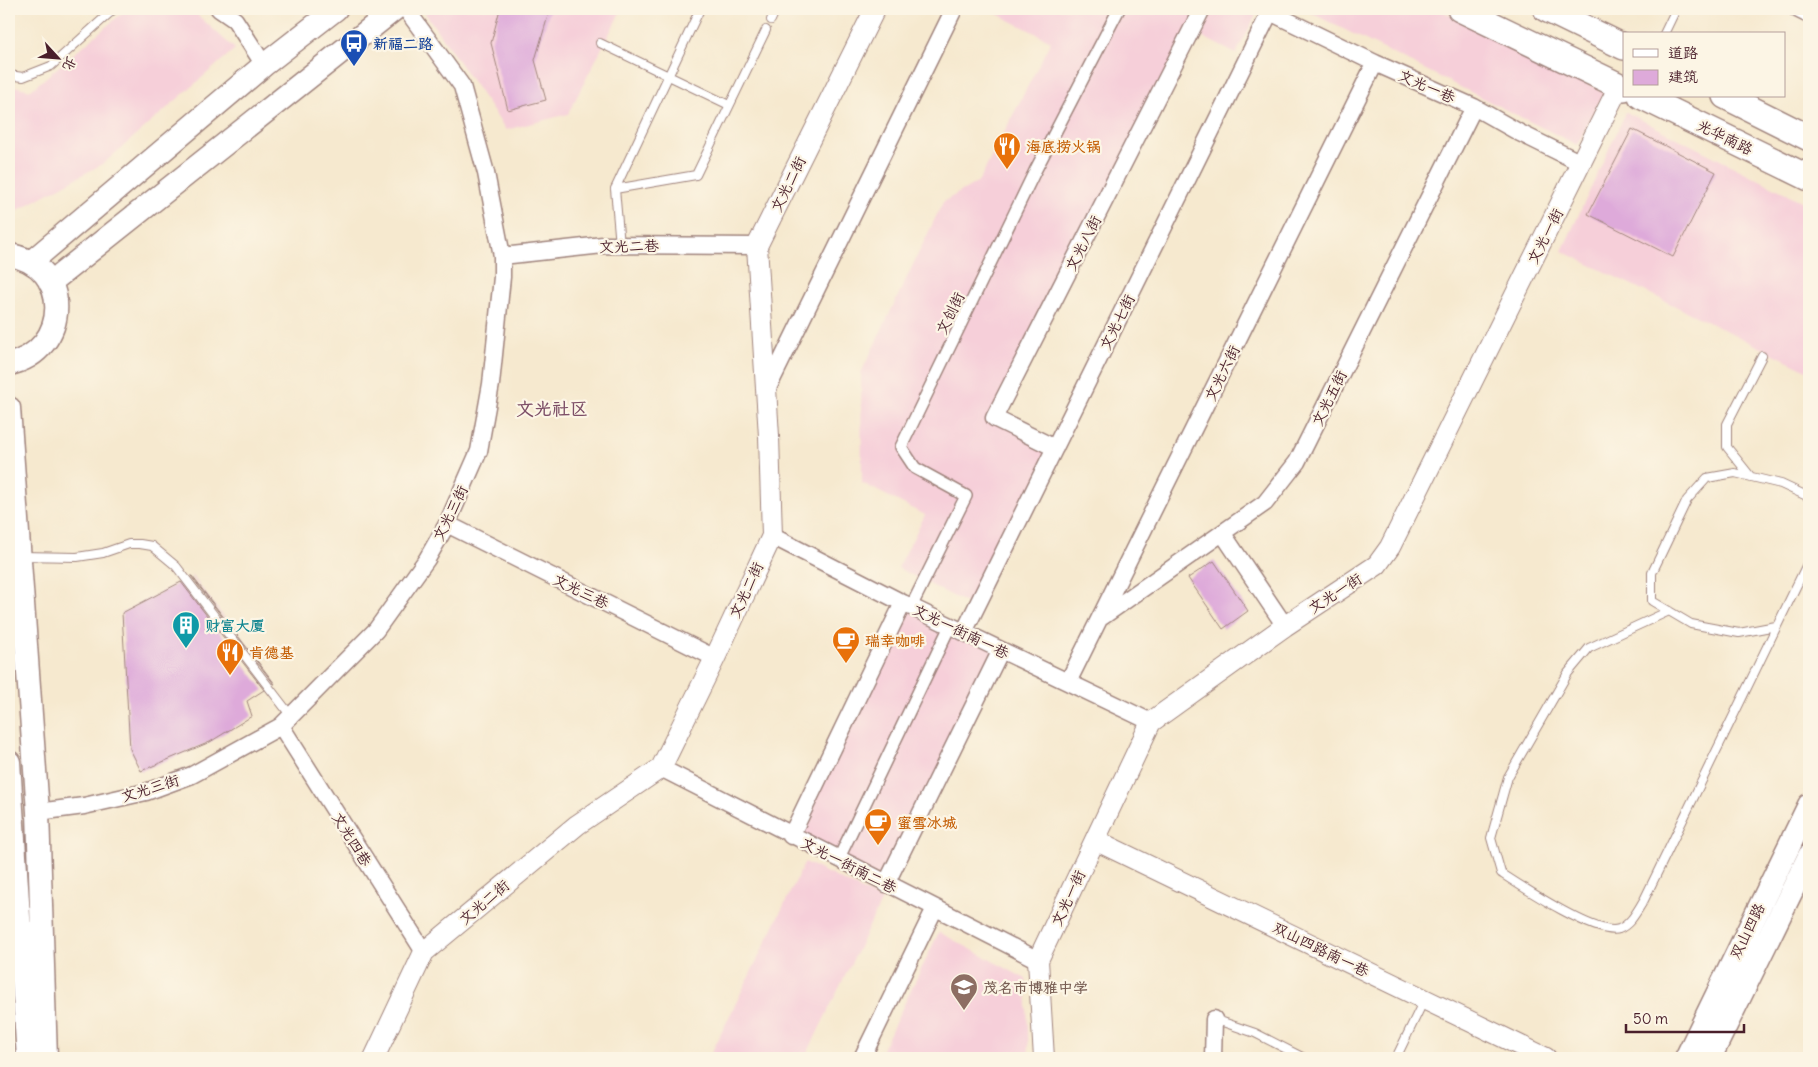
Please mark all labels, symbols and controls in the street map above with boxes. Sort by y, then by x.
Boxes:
bus stop icon: 新福二路 [339,28,369,67]
north arrow [32,32,82,82]
legend [1623,32,1786,98]
place label: 新福二路 [373,34,433,53]
text: 道路 [1668,43,1698,62]
text: 北 [59,53,81,74]
street label: 文光一巷 [1396,65,1458,107]
text: 建筑 [1668,67,1698,86]
street label: 光华南路 [1694,115,1756,159]
restaurant icon: 海底捞火锅 [992,131,1022,170]
place label: 海底捞火锅 [1026,137,1101,156]
street label: 文光二街 [766,153,810,215]
street label: 文光一街 [1523,205,1567,267]
street label: 文光八街 [1061,212,1105,274]
street label: 文光二巷 [599,236,659,256]
street label: 文创街 [932,289,968,337]
street label: 文光七街 [1095,291,1139,353]
street label: 文光六街 [1200,342,1244,404]
street label: 文光五街 [1307,367,1351,429]
district label: 文光社区 [516,397,588,420]
street label: 文光三街 [428,482,472,544]
street label: 文光二街 [725,559,767,621]
street label: 文光三巷 [550,569,612,613]
street label: 文光一街 [1305,569,1365,617]
street label: 文光一街南一巷 [910,599,1012,663]
building icon: 财富大厦 [171,610,201,649]
place label: 财富大厦 [205,616,265,635]
cafe icon: 瑞幸咖啡 [831,625,861,664]
place label: 瑞幸咖啡 [865,631,925,650]
restaurant icon: 肯德基 [215,637,245,676]
place label: 肯德基 [249,643,294,662]
street label: 文光三街 [119,770,181,806]
cafe icon: 蜜雪冰城 [863,807,893,846]
street label: 文光四巷 [328,809,376,869]
place label: 蜜雪冰城 [897,813,957,832]
street label: 文光一街南二巷 [798,833,900,897]
street label: 文光一街 [1047,867,1089,929]
street label: 文光二街 [455,875,513,929]
street label: 双山四路 [1725,900,1769,962]
street label: 双山四路南一巷 [1270,917,1372,981]
school or university icon: 茂名市博雅中学 [949,972,979,1011]
place label: 茂名市博雅中学 [983,978,1088,997]
scale bar [1626,1002,1743,1034]
text: 50 m [1633,1009,1668,1028]

